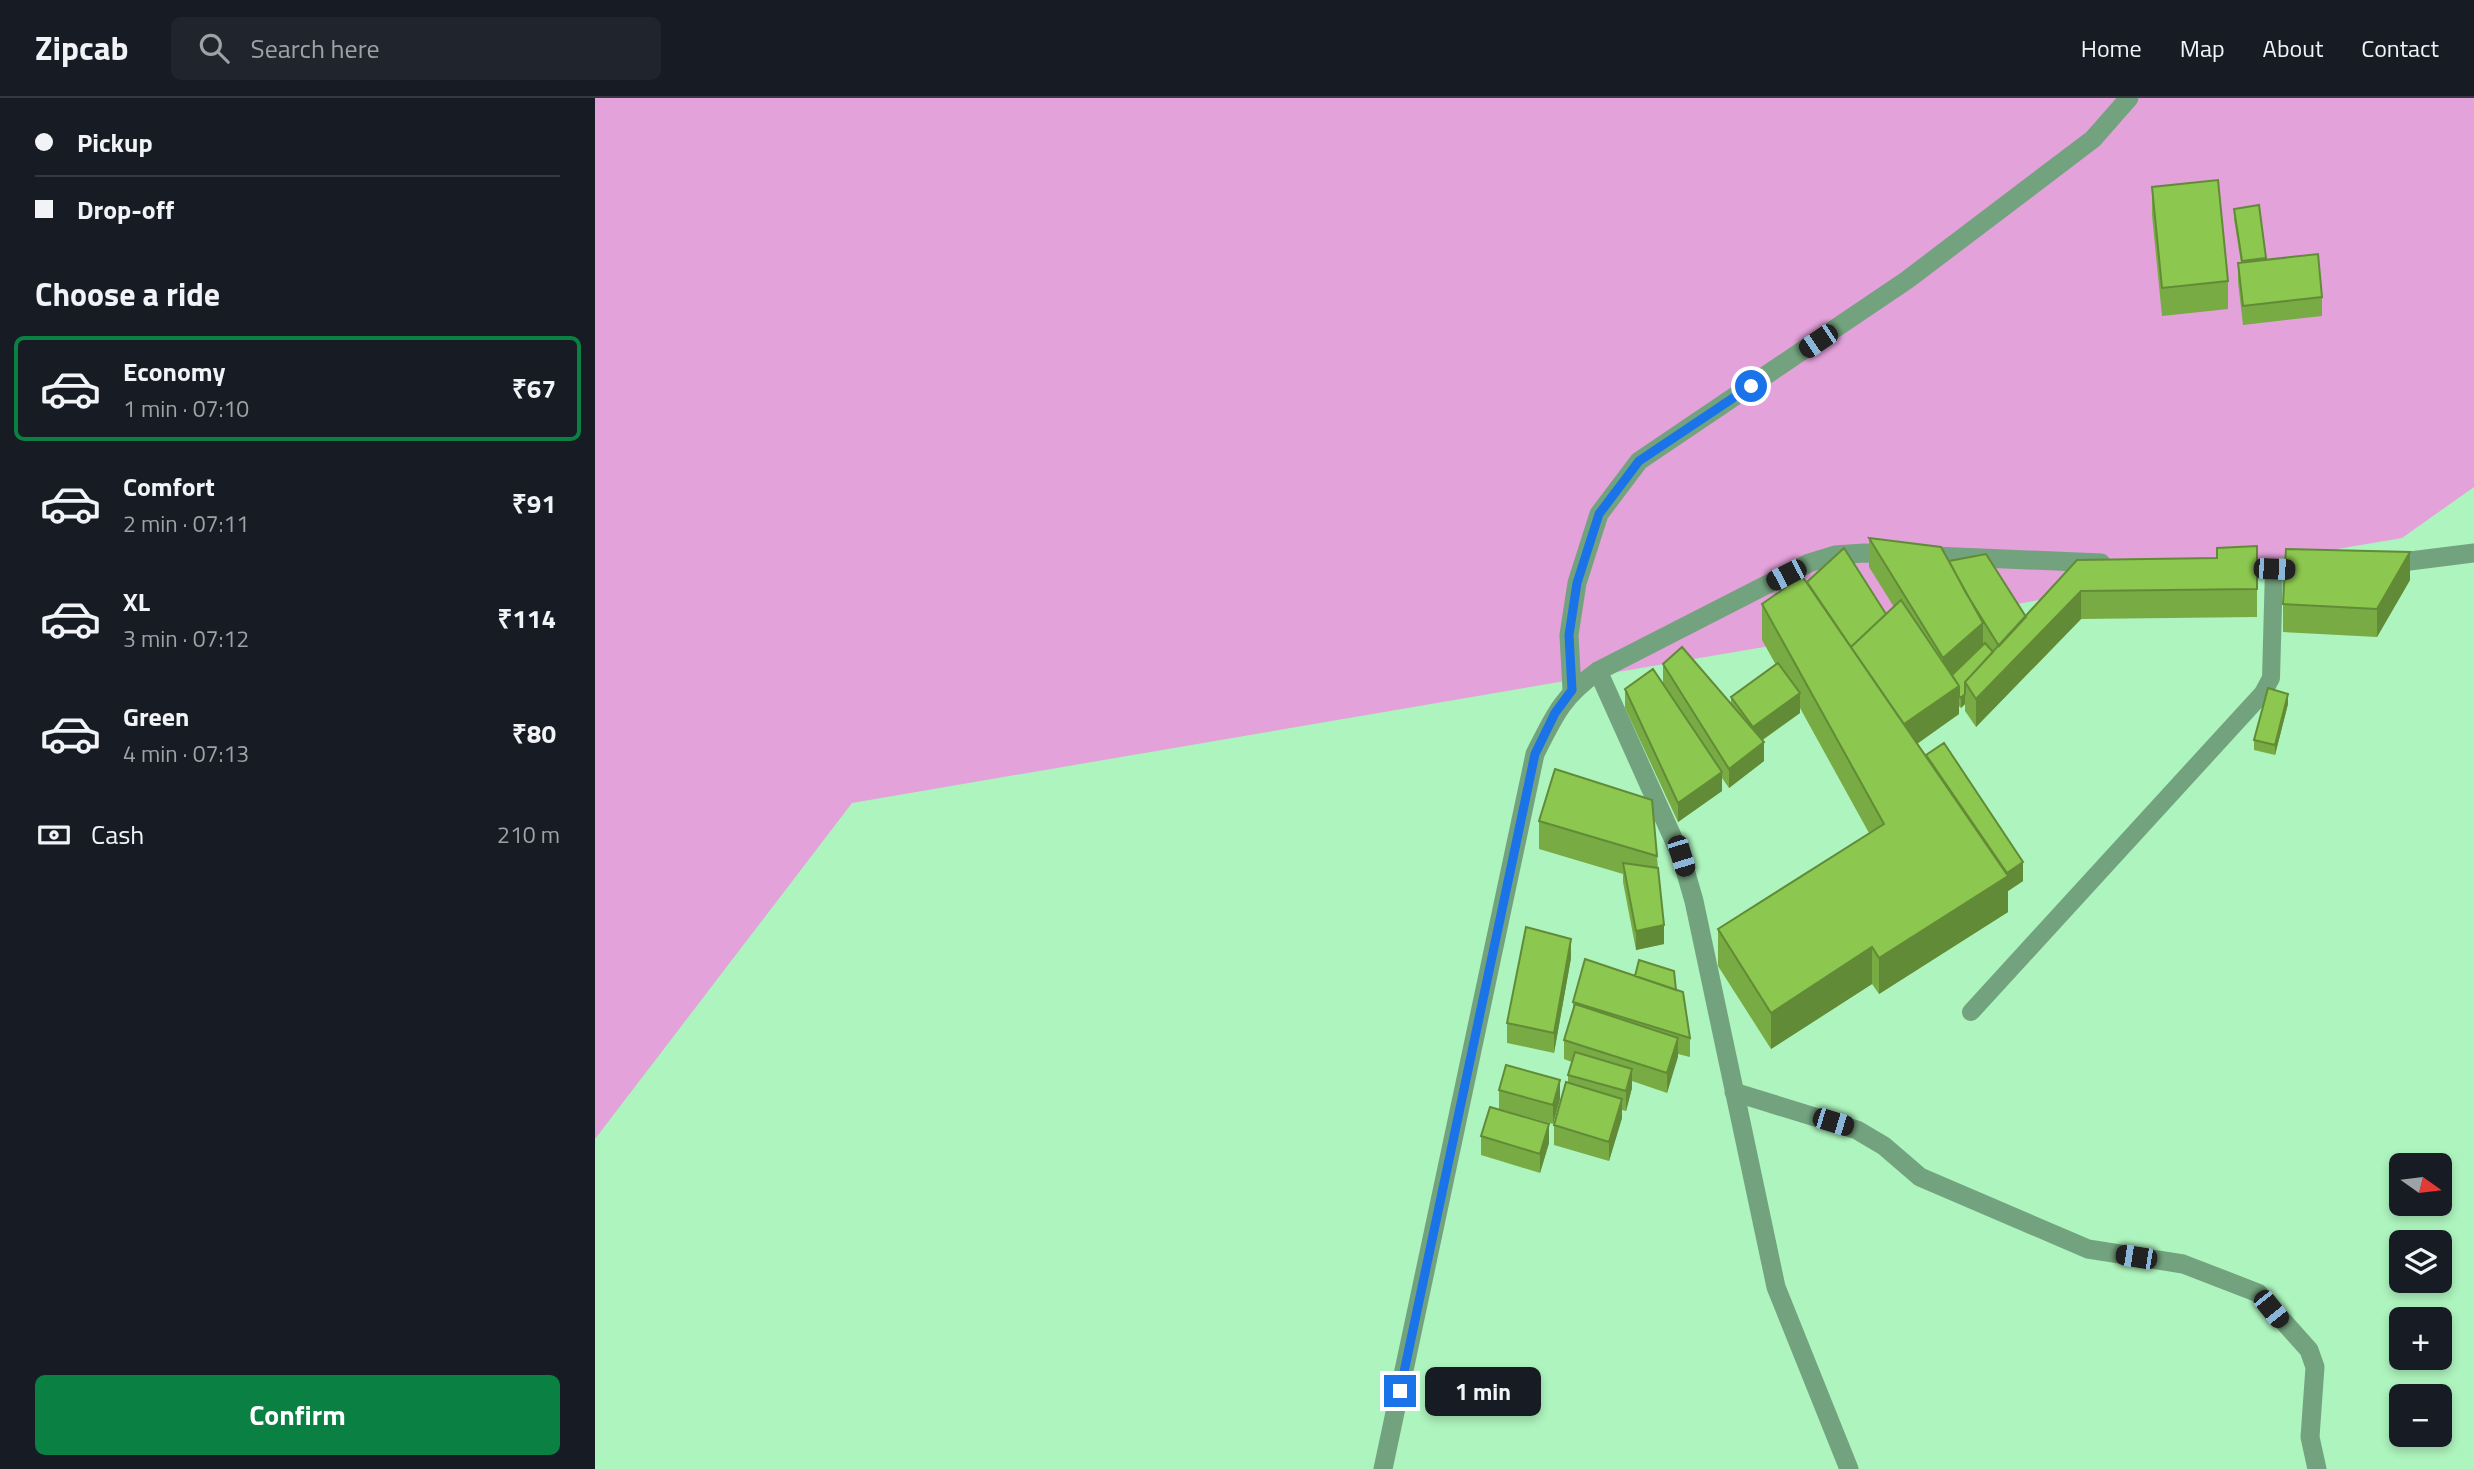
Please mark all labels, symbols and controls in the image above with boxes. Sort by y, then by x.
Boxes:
search box [171,17,661,80]
text: Zipcab [35,23,129,73]
icon: search [195,29,233,67]
text: Search here [251,29,380,68]
text: Home [2081,30,2142,66]
text: Map [2180,30,2225,66]
text: About [2263,30,2323,66]
text: Contact [2361,30,2439,66]
text: Pickup [77,123,153,162]
text: Drop-off [77,190,174,229]
text: Choose a ride [35,270,220,318]
car [1795,321,1842,361]
text: Economy [123,352,225,391]
icon: car [39,357,102,420]
text: ₹67 [512,369,556,408]
route start [1735,370,1767,402]
text: 1 min · 07:10 [123,391,249,426]
text: Comfort [123,467,215,506]
icon: car [39,472,102,535]
text: ₹91 [512,484,556,523]
text: 2 min · 07:11 [123,506,249,541]
car [1763,556,1810,594]
car [2253,558,2296,580]
text: XL [123,582,150,621]
icon: car [39,587,102,650]
text: ₹114 [497,599,556,638]
text: 3 min · 07:12 [123,621,249,656]
text: Green [123,697,189,736]
icon: car [39,702,102,765]
text: ₹80 [512,714,556,753]
text: 4 min · 07:13 [123,736,249,771]
text: Cash [91,815,144,854]
icon: cash [35,816,73,854]
text: 210 m [497,817,560,852]
car [1665,833,1698,879]
car [1810,1106,1857,1138]
north arrow [2389,1153,2452,1216]
map controls [2389,1153,2452,1447]
button: layers [2389,1230,2452,1293]
car [2114,1243,2159,1271]
car [2250,1286,2293,1332]
button: + [2389,1307,2452,1370]
callout: 1 min [1425,1366,1540,1416]
text: 1 min [1455,1374,1511,1409]
button: Confirm [35,1375,560,1455]
route end [1384,1375,1416,1407]
button: − [2389,1384,2452,1447]

